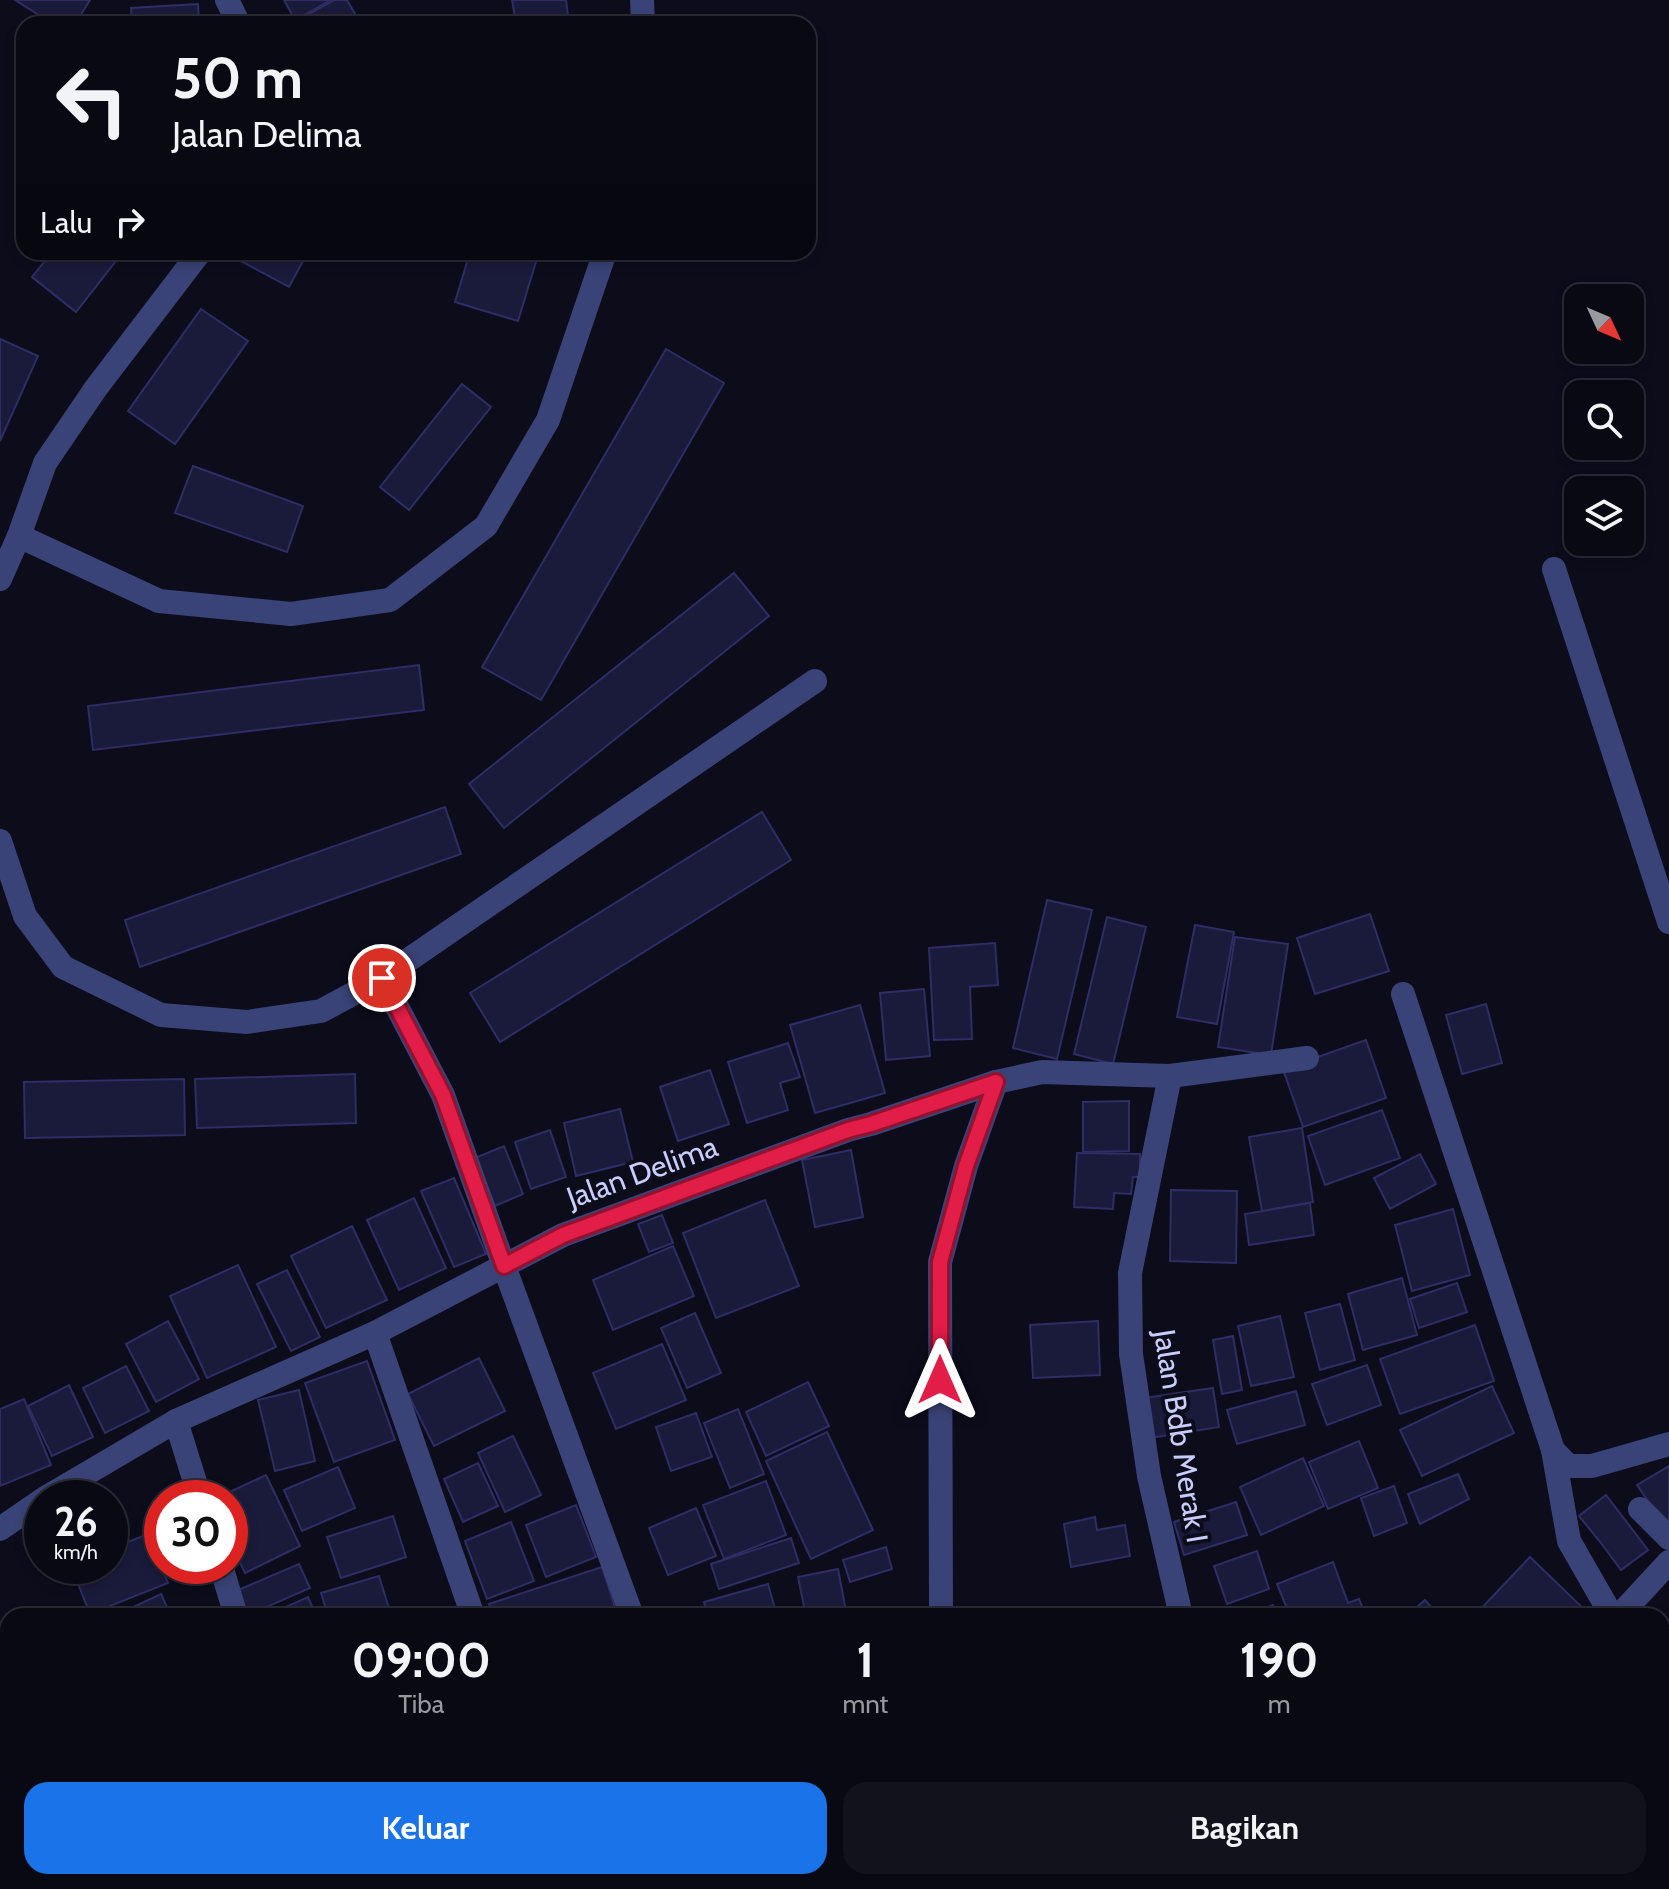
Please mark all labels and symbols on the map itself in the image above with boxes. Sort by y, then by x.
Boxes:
north arrow [1564,284,1644,364]
pin [348,944,416,1012]
street label: Jalan Delima [561,1127,723,1217]
street label: Jalan Bdb Merak I [1146,1326,1216,1545]
position arrow [898,1338,982,1422]
speed limit sign: 30 [144,1480,248,1584]

